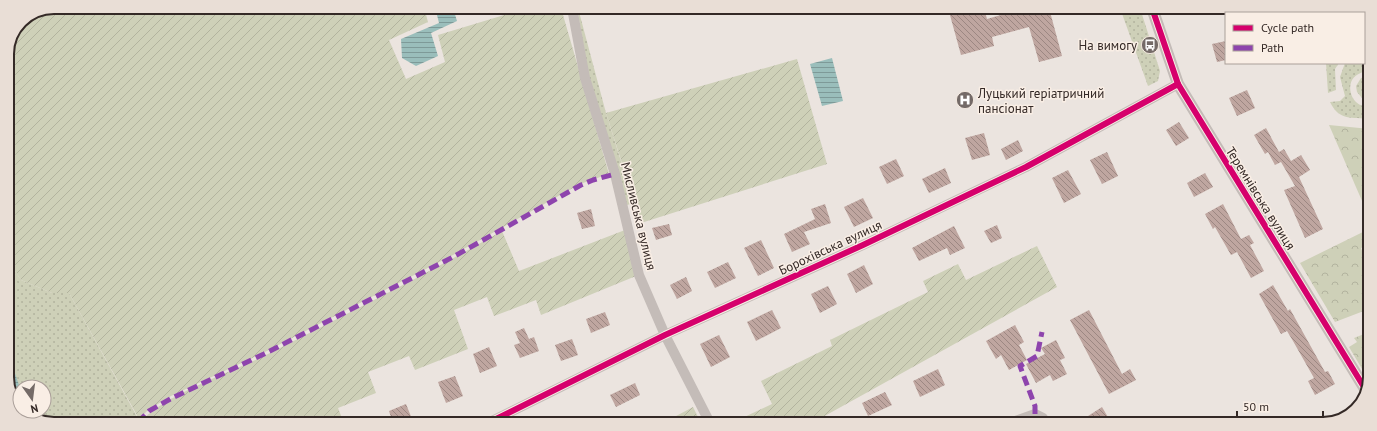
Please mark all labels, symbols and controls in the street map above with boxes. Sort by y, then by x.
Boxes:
legend [1225,12,1365,64]
text: Cycle path [1261,20,1314,35]
bus stop icon: На вимогу [1140,35,1160,55]
place label: На вимогу [1079,37,1137,54]
text: Path [1261,40,1284,55]
place label: Луцький геріатричний пансіонат [977,85,1104,117]
hospital icon: Луцький геріатричний пансіонат [955,90,975,110]
street label: Теремнівська вулиця [1222,144,1299,253]
street label: Мисливська вулиця [617,160,660,272]
street label: Борохівська вулиця [776,216,884,279]
north arrow [12,379,52,419]
scale bar [1237,393,1323,419]
text: 50 m [1243,399,1269,414]
text: N [29,401,40,416]

